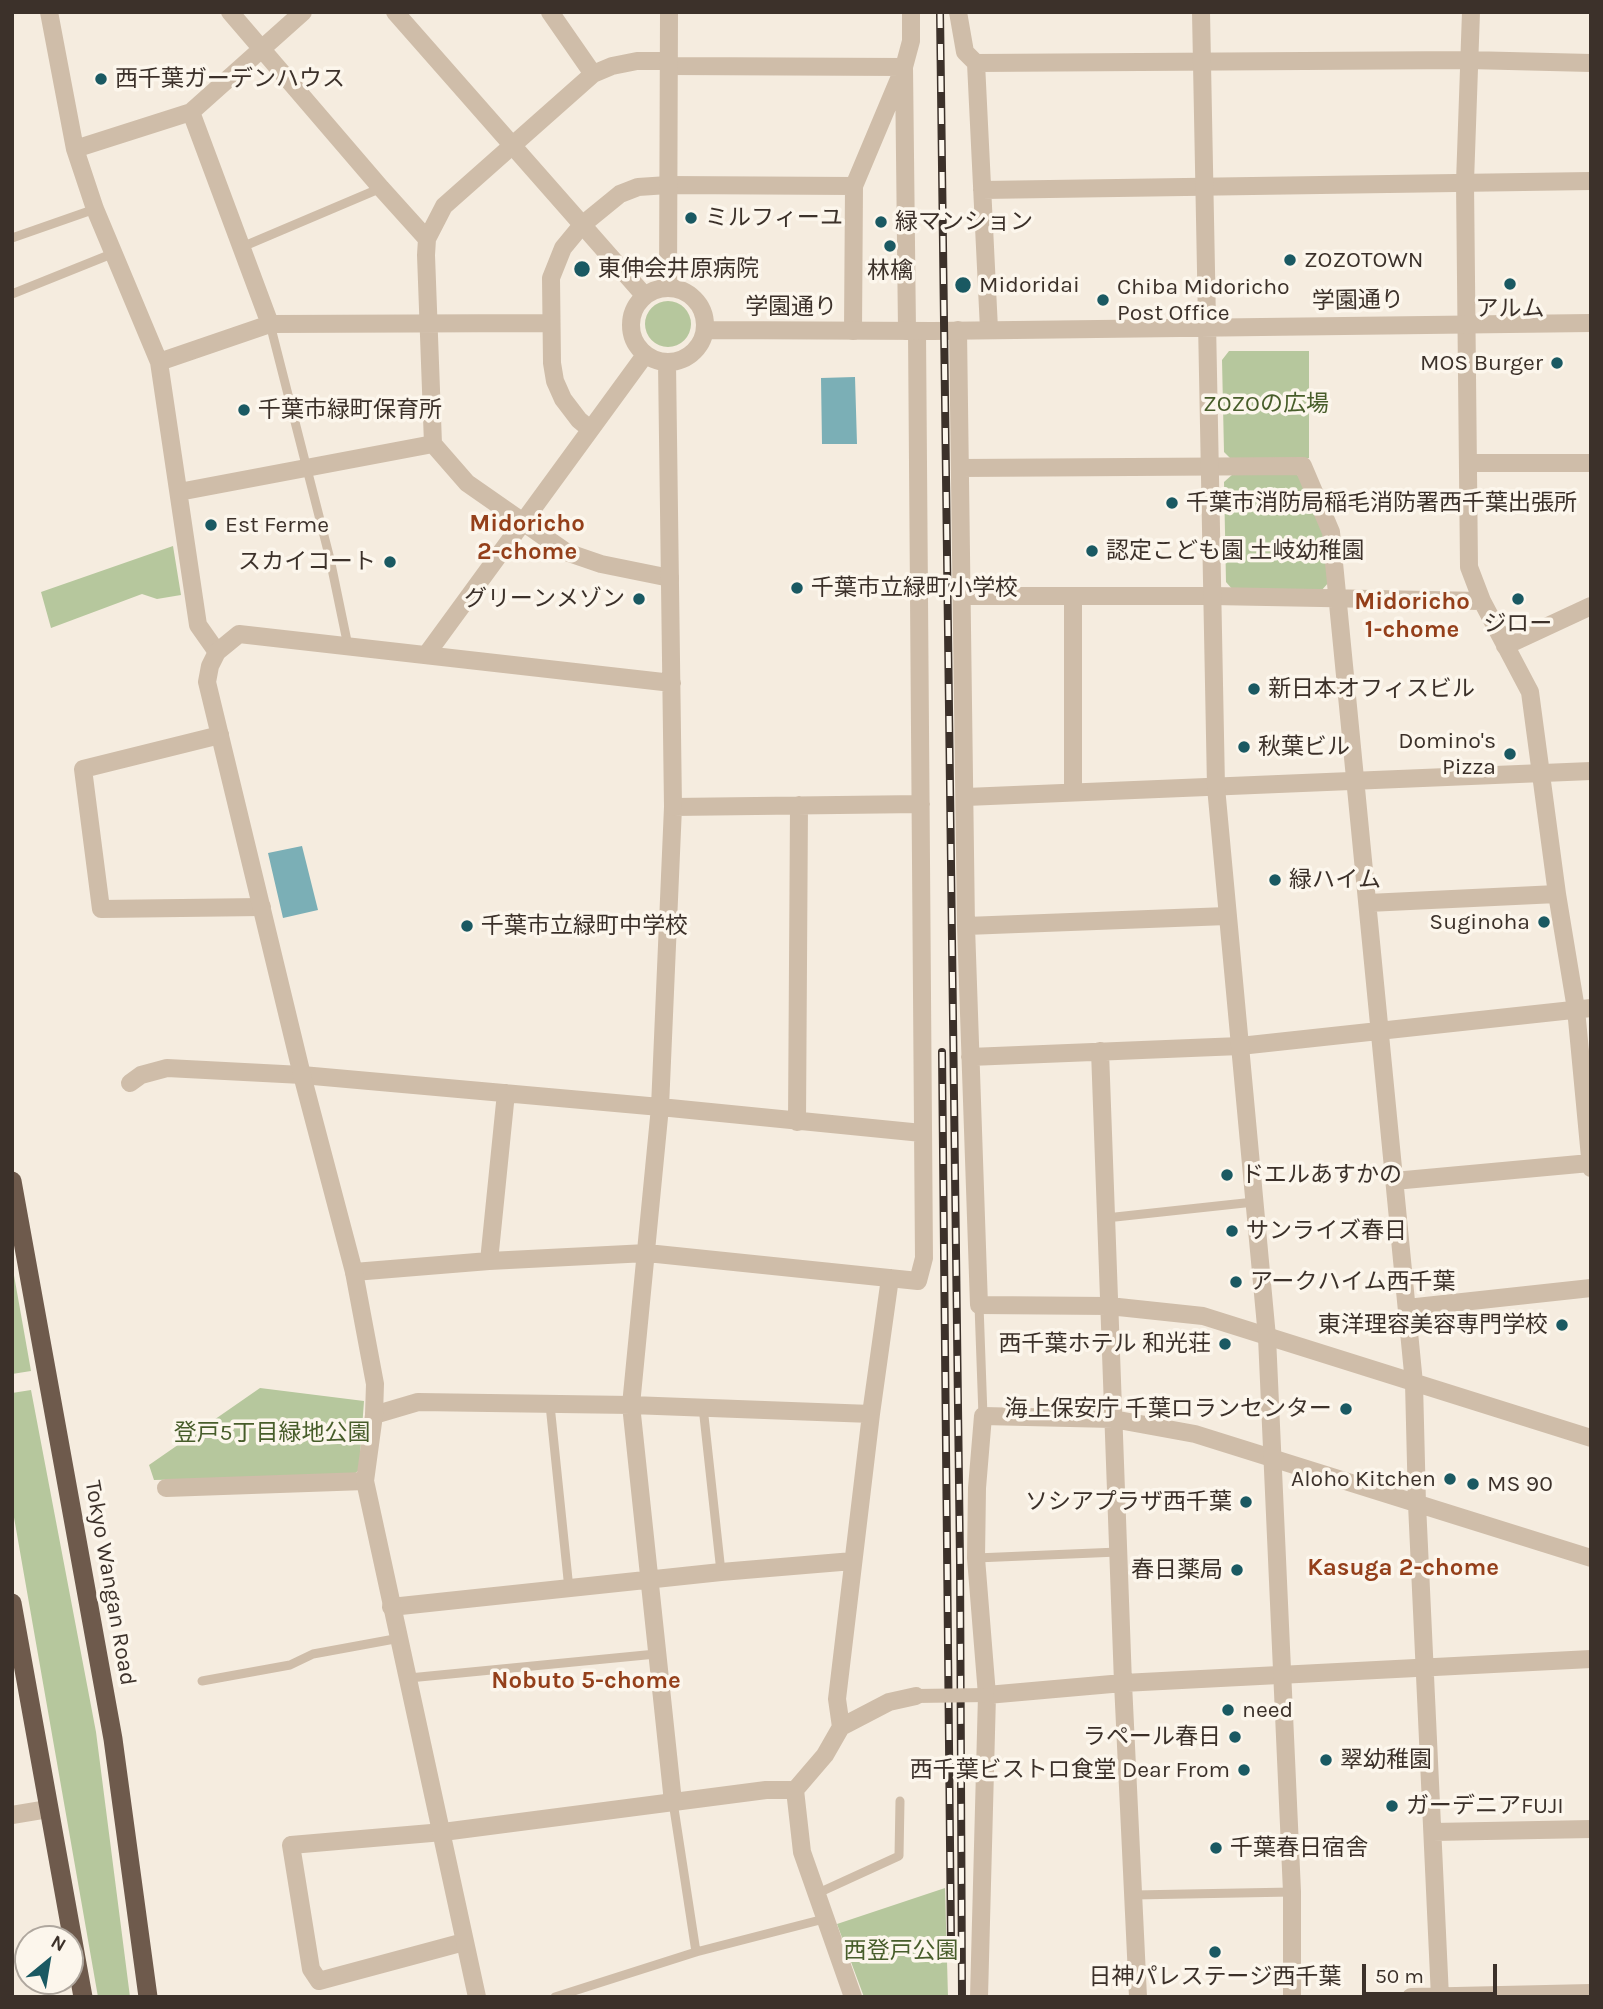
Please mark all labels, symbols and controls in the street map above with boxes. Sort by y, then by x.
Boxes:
place label: 西千葉ガーデンハウス [115,65,345,93]
marker: 西千葉ガーデンハウス [93,71,109,87]
place label: ミルフィーユ [705,204,843,232]
place label: 緑マンション [895,208,1033,236]
marker: ミルフィーユ [683,210,699,226]
marker: 緑マンション [873,214,889,230]
marker: 林檎 [882,238,898,254]
place label: ZOZOTOWN [1304,246,1424,274]
marker: ZOZOTOWN [1282,252,1298,268]
place label: 東伸会井原病院 [598,255,759,283]
place label: 林檎 [867,257,913,285]
marker: 東伸会井原病院 [572,259,592,279]
place label: Midoridai [979,271,1080,299]
place label: Chiba Midoricho Post Office [1117,273,1290,327]
marker: Midoridai [953,275,973,295]
marker: アルム [1502,276,1518,292]
street label: 学園通り [1312,286,1404,316]
marker: Chiba Midoricho Post Office [1095,292,1111,308]
street label: 学園通り [745,293,837,321]
place label: アルム [1476,295,1544,323]
place label: MOS Burger [1420,349,1543,377]
marker: MOS Burger [1549,355,1565,371]
park label: ZOZOの広場 [1203,390,1329,418]
place label: 千葉市緑町保育所 [258,396,442,424]
marker: 千葉市緑町保育所 [236,402,252,418]
place label: 千葉市消防局稲毛消防署西千葉出張所 [1186,489,1577,517]
marker: 千葉市消防局稲毛消防署西千葉出張所 [1164,495,1180,511]
district label: Midoricho 2-chome [469,510,585,566]
place label: Est Ferme [225,511,329,539]
marker: Est Ferme [203,517,219,533]
place label: 認定こども園 土岐幼稚園 [1106,537,1364,565]
marker: 認定こども園 土岐幼稚園 [1084,543,1100,559]
place label: スカイコート [238,548,376,576]
marker: スカイコート [382,554,398,570]
place label: 千葉市立緑町小学校 [811,574,1018,602]
marker: 千葉市立緑町小学校 [789,580,805,596]
place label: グリーンメゾン [464,585,625,613]
district label: Midoricho 1-chome [1354,588,1470,644]
marker: グリーンメゾン [631,591,647,607]
marker: ジロー [1510,591,1526,607]
place label: ジロー [1484,610,1552,638]
place label: 新日本オフィスビル [1268,675,1475,703]
marker: 新日本オフィスビル [1246,681,1262,697]
place label: Domino's Pizza [1398,727,1496,781]
place label: 秋葉ビル [1258,733,1350,761]
marker: 秋葉ビル [1236,739,1252,755]
marker: Domino's Pizza [1502,746,1518,762]
place label: 緑ハイム [1289,866,1381,894]
marker: 緑ハイム [1267,872,1283,888]
place label: Suginoha [1429,908,1530,936]
place label: 千葉市立緑町中学校 [481,912,688,940]
marker: Suginoha [1536,914,1552,930]
marker: 千葉市立緑町中学校 [459,918,475,934]
place label: ドエルあすかの [1241,1161,1402,1189]
marker: ドエルあすかの [1219,1167,1235,1183]
place label: サンライズ春日 [1246,1217,1407,1245]
marker: サンライズ春日 [1224,1223,1240,1239]
place label: アークハイム西千葉 [1250,1268,1456,1296]
marker: アークハイム西千葉 [1228,1274,1244,1290]
place label: 東洋理容美容専門学校 [1318,1311,1548,1339]
marker: 東洋理容美容専門学校 [1554,1317,1570,1333]
place label: 西千葉ホテル 和光荘 [999,1330,1211,1358]
marker: 西千葉ホテル 和光荘 [1217,1336,1233,1352]
place label: 海上保安庁 千葉ロランセンター [1005,1395,1332,1423]
marker: 海上保安庁 千葉ロランセンター [1338,1401,1354,1417]
park label: 登戸5丁目緑地公園 [174,1419,370,1447]
place label: Aloho Kitchen [1291,1465,1436,1493]
place label: MS 90 [1487,1470,1553,1498]
marker: Aloho Kitchen [1442,1471,1458,1487]
marker: MS 90 [1465,1476,1481,1492]
street label: Tokyo Wangan Road [78,1478,142,1688]
place label: ソシアプラザ西千葉 [1025,1488,1232,1516]
marker: ソシアプラザ西千葉 [1238,1494,1254,1510]
district label: Kasuga 2-chome [1307,1554,1499,1582]
place label: 春日薬局 [1131,1556,1223,1584]
marker: 春日薬局 [1229,1562,1245,1578]
district label: Nobuto 5-chome [491,1667,681,1695]
place label: need [1242,1696,1293,1724]
marker: need [1220,1702,1236,1718]
place label: ラペール春日 [1083,1723,1221,1751]
marker: ラペール春日 [1227,1729,1243,1745]
place label: 翠幼稚園 [1340,1746,1432,1774]
marker: 翠幼稚園 [1318,1752,1334,1768]
place label: 西千葉ビストロ食堂 Dear From [910,1756,1230,1784]
marker: 西千葉ビストロ食堂 Dear From [1236,1762,1252,1778]
place label: ガーデニアFUJI [1406,1792,1564,1820]
marker: ガーデニアFUJI [1384,1798,1400,1814]
place label: 千葉春日宿舎 [1230,1834,1368,1862]
marker: 千葉春日宿舎 [1208,1840,1224,1856]
north arrow [14,1925,84,1995]
text: N [47,1931,70,1956]
park label: 西登戸公園 [844,1937,958,1965]
marker: 日神パレステージ西千葉 [1207,1944,1223,1960]
scale bar [1365,1950,1500,1994]
place label: 日神パレステージ西千葉 [1089,1963,1341,1991]
text: 50 m [1375,1964,1424,1988]

